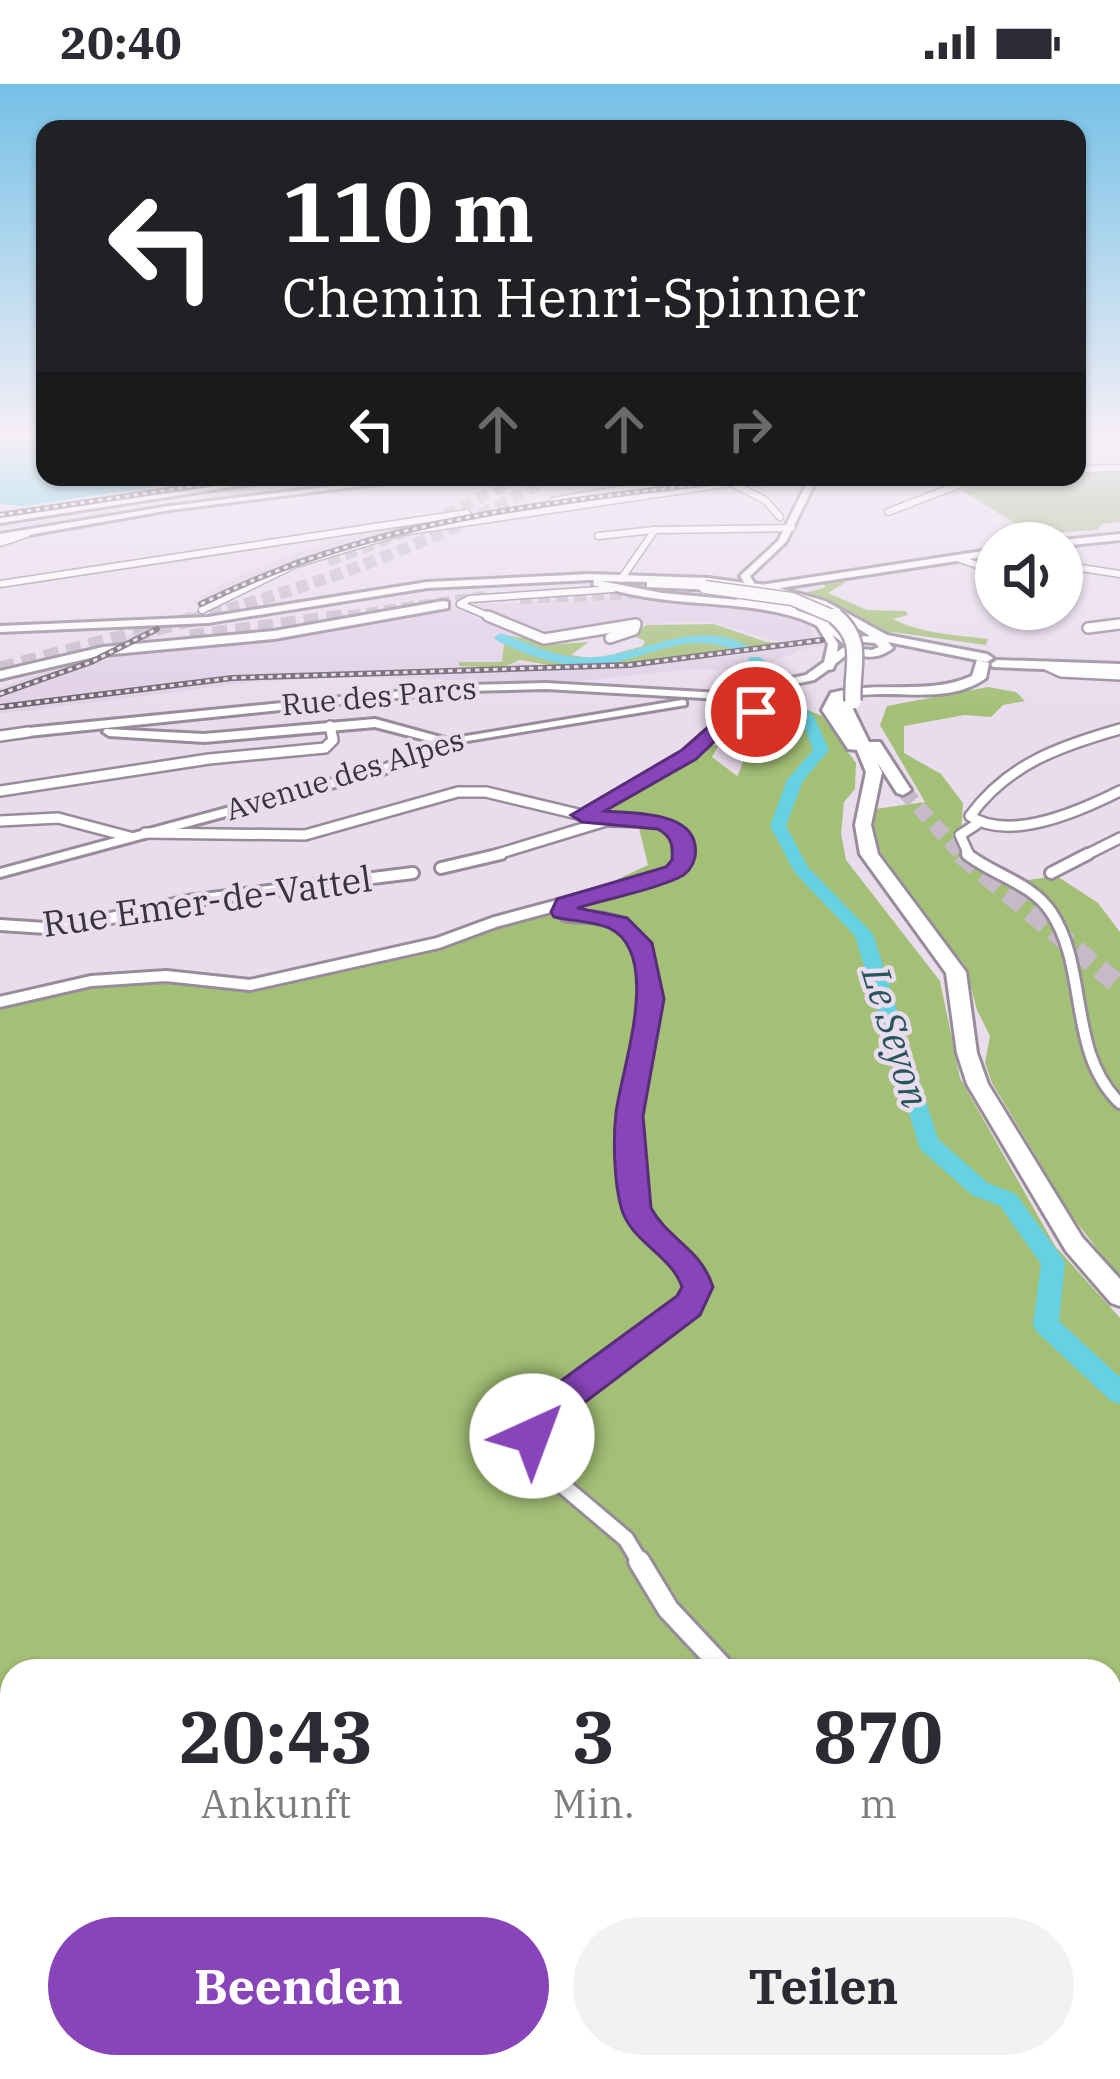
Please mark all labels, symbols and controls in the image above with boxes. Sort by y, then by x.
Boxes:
text: 20:40 [60,13,182,71]
text: 110 m [282,156,534,265]
icon: left [84,168,240,324]
text: Chemin Henri-Spinner [282,262,866,332]
icon: left [339,396,405,462]
icon: ahead [465,396,531,462]
icon: ahead [591,396,657,462]
icon: right [717,396,783,462]
map controls [975,522,1083,630]
button: sound [975,522,1083,630]
pin [705,661,807,763]
street label: Rue des Parcs [280,668,478,723]
icon: arrive [723,679,789,745]
street label: Avenue des Alpes [221,719,468,828]
street label: Rue Emer-de-Vattel [39,854,375,947]
water label: Le Seyon [851,959,942,1113]
position arrow [469,1373,595,1499]
text: 20:43 [179,1689,374,1783]
text: 3 [572,1689,615,1783]
text: 870 [813,1689,943,1783]
text: Ankunft [201,1778,351,1829]
text: Min. [552,1778,635,1829]
text: m [860,1778,897,1829]
button: Beenden [48,1917,549,2055]
button: Teilen [573,1917,1074,2055]

